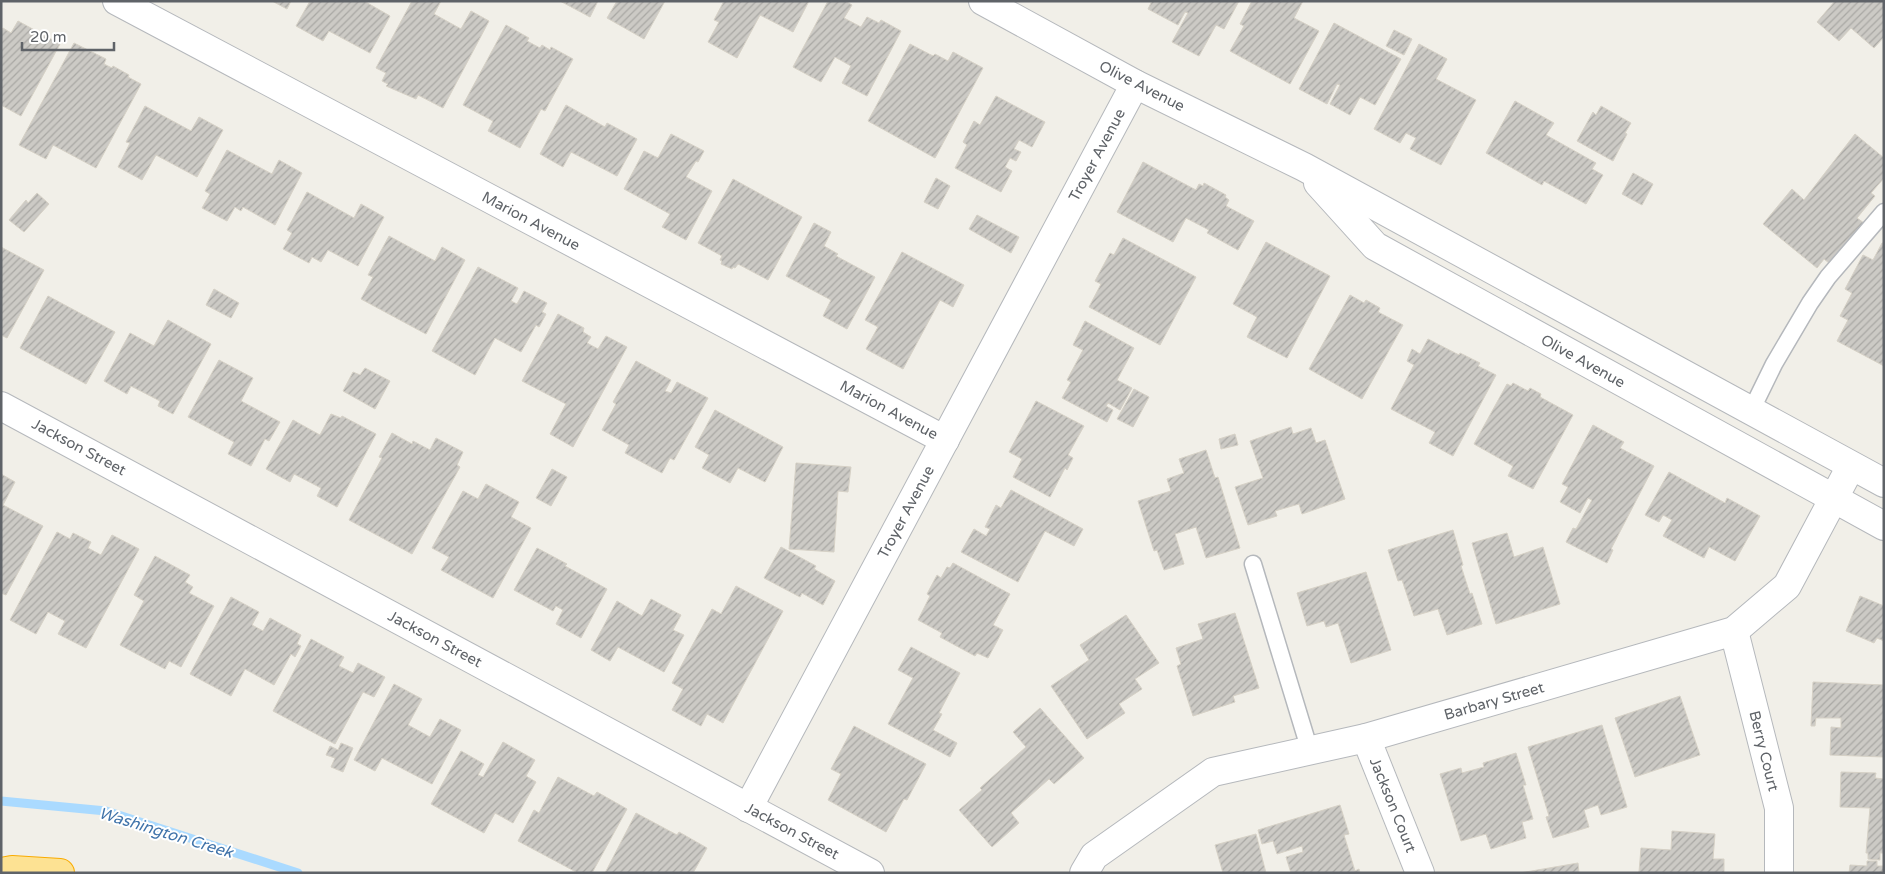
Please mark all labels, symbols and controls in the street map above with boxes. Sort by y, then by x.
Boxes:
scale bar [22,20,115,52]
text: 20 m [30,28,67,46]
street label: Olive Avenue [1096,57,1188,115]
street label: Troyer Avenue [1065,106,1129,204]
street label: Marion Avenue [479,188,583,254]
street label: Olive Avenue [1538,330,1628,392]
street label: Marion Avenue [837,377,941,443]
street label: Jackson Street [29,415,129,479]
street label: Troyer Avenue [874,463,938,561]
street label: Jackson Street [385,607,485,671]
street label: Barbary Street [1442,678,1546,724]
street label: Berry Court [1745,709,1783,793]
street label: Jackson Court [1366,755,1420,855]
street label: Jackson Street [742,799,842,863]
water label: Washington Creek [96,803,236,863]

